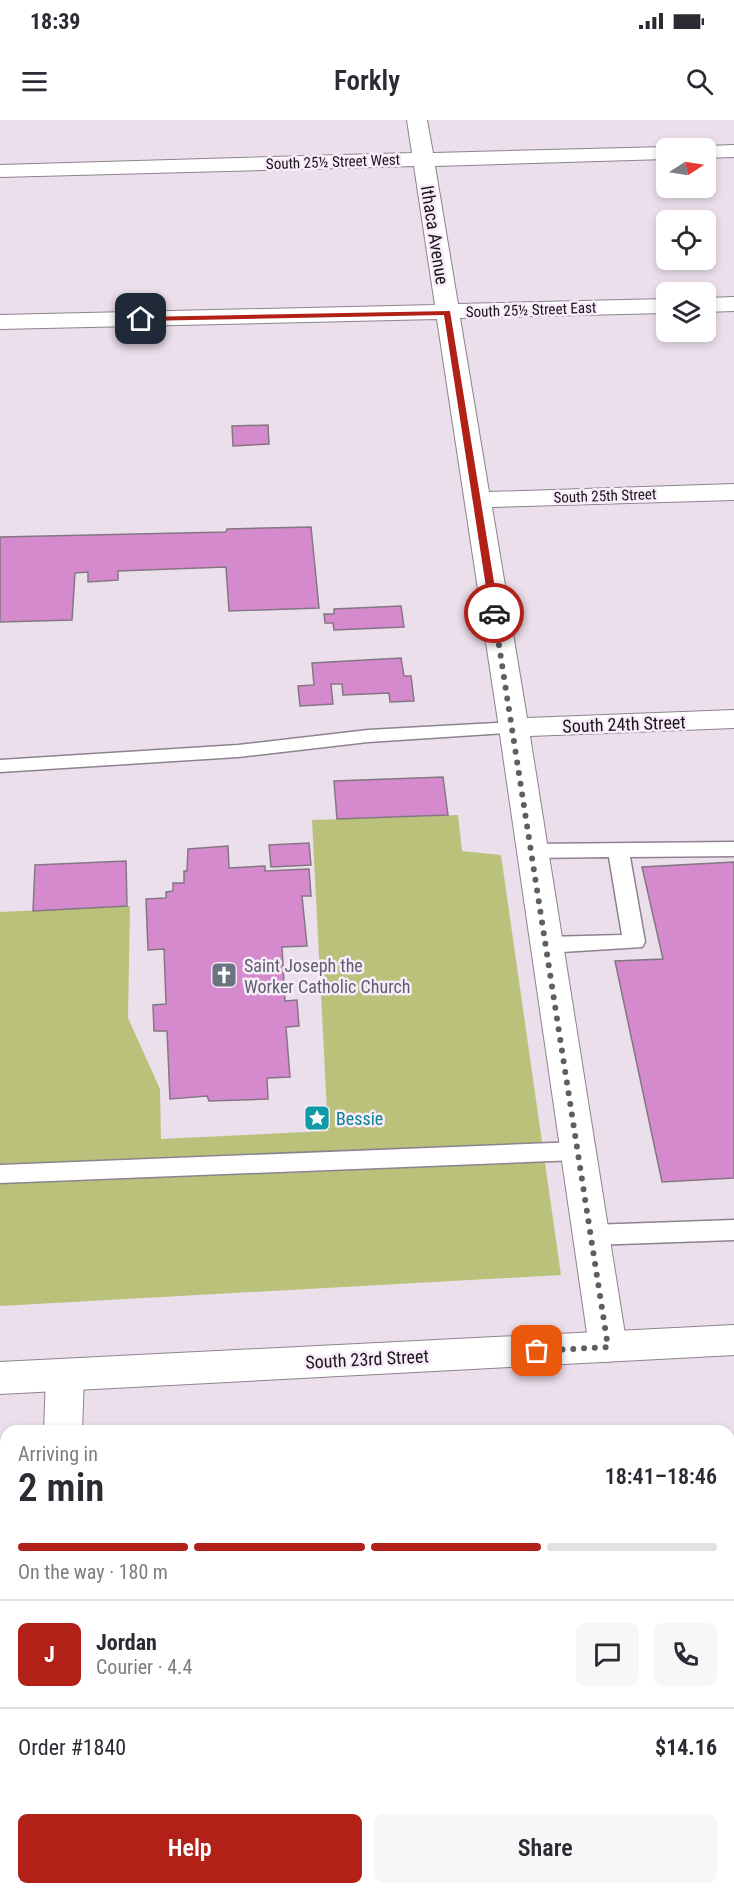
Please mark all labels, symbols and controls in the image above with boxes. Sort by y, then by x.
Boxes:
text: 18:39 [30,9,81,34]
icon: menu [18,65,51,98]
text: Forkly [334,65,400,97]
icon: search [683,65,716,98]
north arrow [656,138,716,198]
map controls [656,138,716,342]
street label: South 25½ Street West [266,151,400,173]
street label: Ithaca Avenue [417,184,453,286]
button: locate [656,210,716,270]
button: layers [656,282,716,342]
pin [115,293,166,344]
street label: South 25½ Street East [465,299,597,321]
icon: home [124,302,157,335]
street label: South 25th Street [553,485,657,507]
courier [464,583,524,643]
icon: car [478,597,511,630]
street label: South 24th Street [562,711,686,737]
place label: Saint Joseph the Worker Catholic Church [244,955,410,997]
church icon: Saint Joseph the Worker Catholic Church [209,960,239,990]
place icon: Bessie [302,1103,332,1133]
place label: Bessie [336,1108,383,1129]
pin [511,1325,562,1376]
icon: bag [520,1334,553,1367]
street label: South 23rd Street [305,1345,429,1373]
text: Arriving in [18,1442,98,1466]
text: 18:41–18:46 [605,1464,717,1489]
text: 2 min [18,1465,104,1511]
text: On the way · 180 m [18,1560,168,1584]
button: chat [576,1623,639,1686]
button: phone [654,1623,717,1686]
text: Jordan [96,1630,157,1655]
text: J [44,1642,55,1667]
text: Courier · 4.4 [96,1655,192,1679]
text: Order #1840 [18,1735,126,1760]
text: $14.16 [655,1735,717,1760]
button: Help [18,1814,362,1883]
button: Share [374,1814,717,1883]

